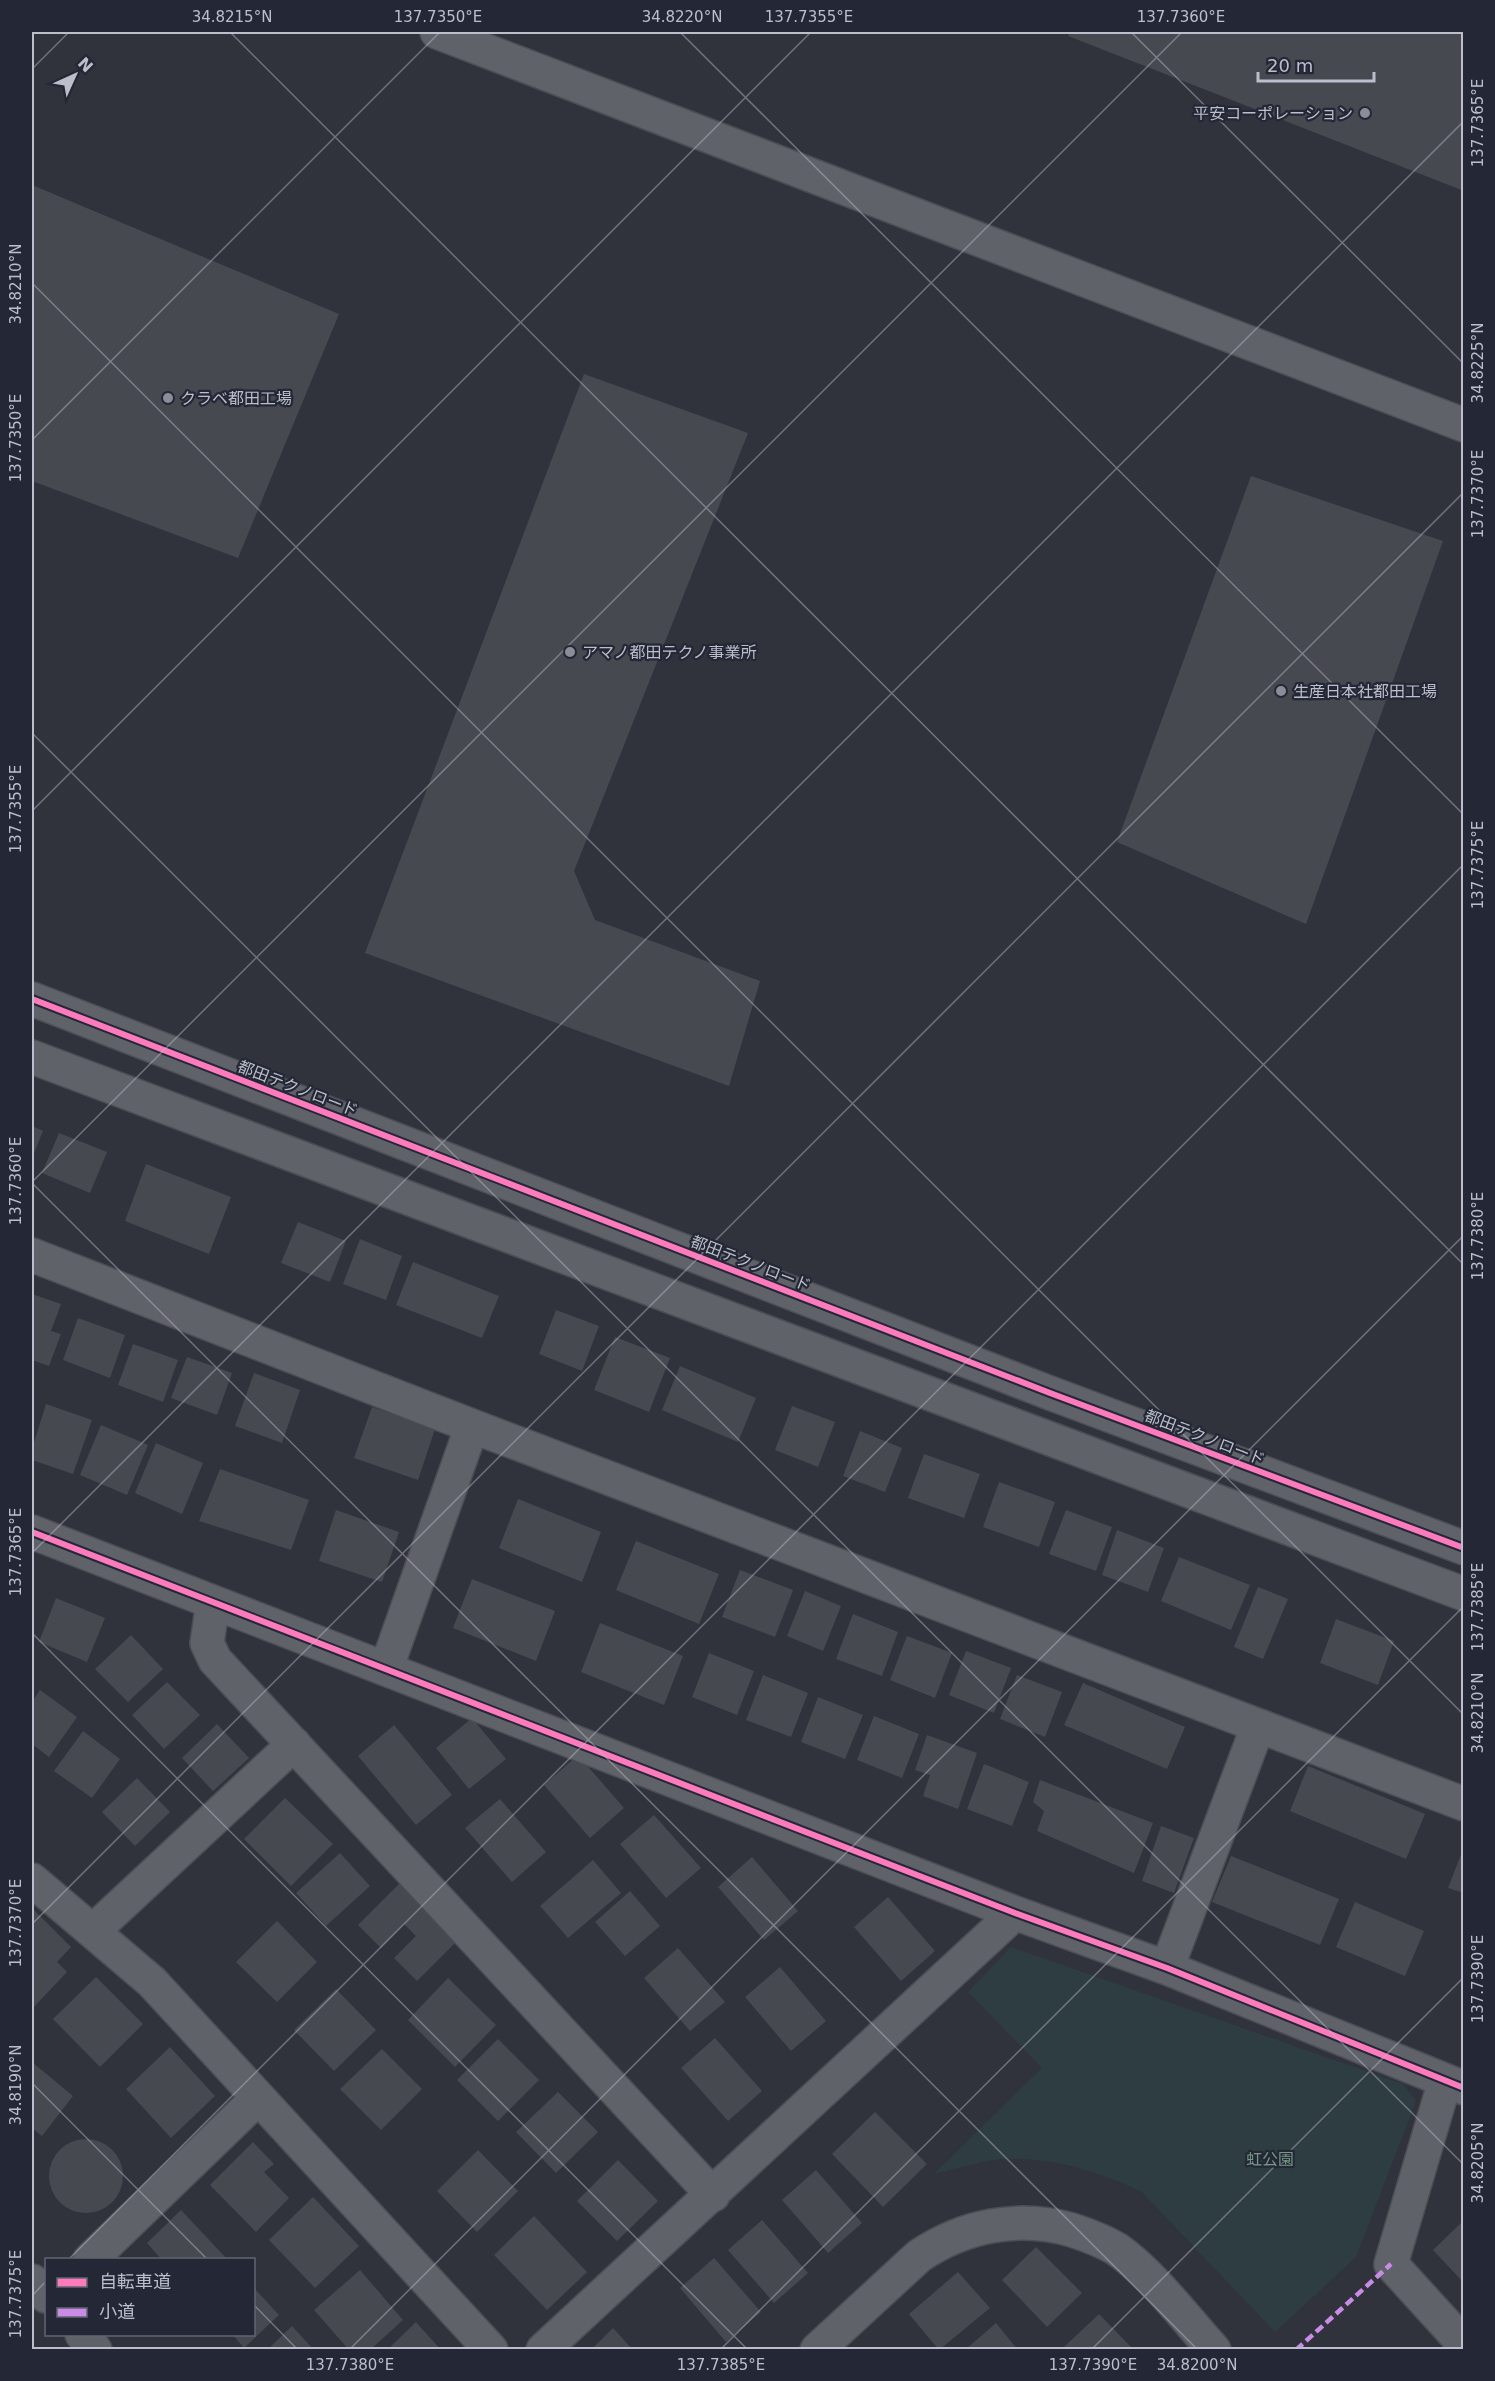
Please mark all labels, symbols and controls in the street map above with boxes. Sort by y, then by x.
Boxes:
text: 34.8215°N [192,8,272,26]
text: 137.7350°E [394,8,482,26]
text: 34.8220°N [642,8,722,26]
text: 137.7355°E [765,8,853,26]
text: 137.7360°E [1137,8,1225,26]
north arrow [45,45,105,105]
scale bar [1258,45,1374,83]
text: N [74,53,97,76]
text: 20 m [1267,55,1313,76]
text: 137.7365°E [1469,79,1487,167]
place label: 平安コーポレーション [1193,104,1353,123]
marker: 平安コーポレーション [1358,106,1372,120]
text: 34.8210°N [7,244,25,324]
text: 34.8225°N [1469,323,1487,403]
place label: クラベ都田工場 [180,389,292,408]
marker: クラベ都田工場 [161,391,175,405]
text: 137.7350°E [7,394,25,482]
text: 137.7370°E [1469,450,1487,538]
place label: アマノ都田テクノ事業所 [582,643,757,662]
marker: アマノ都田テクノ事業所 [563,645,577,659]
place label: 生産日本社都田工場 [1293,682,1437,701]
marker: 生産日本社都田工場 [1274,684,1288,698]
text: 137.7355°E [7,765,25,853]
text: 137.7375°E [1469,821,1487,909]
street label: 都田テクノロード [235,1057,361,1120]
text: 137.7360°E [7,1137,25,1225]
text: 137.7380°E [1469,1192,1487,1280]
street label: 都田テクノロード [688,1232,814,1295]
street label: 都田テクノロード [1142,1406,1268,1469]
text: 137.7365°E [7,1508,25,1596]
text: 137.7385°E [1469,1563,1487,1651]
text: 34.8210°N [1469,1673,1487,1753]
text: 137.7370°E [7,1879,25,1967]
text: 137.7390°E [1469,1935,1487,2023]
text: 34.8190°N [7,2045,25,2125]
text: 34.8205°N [1469,2123,1487,2203]
park label: 虹公園 [1246,2150,1294,2169]
text: 137.7375°E [7,2250,25,2338]
legend [45,2258,255,2336]
text: 自転車道 [99,2271,171,2292]
text: 小道 [99,2301,135,2322]
text: 137.7380°E [306,2356,394,2374]
text: 137.7385°E [677,2356,765,2374]
text: 137.7390°E [1049,2356,1137,2374]
text: 34.8200°N [1157,2356,1237,2374]

